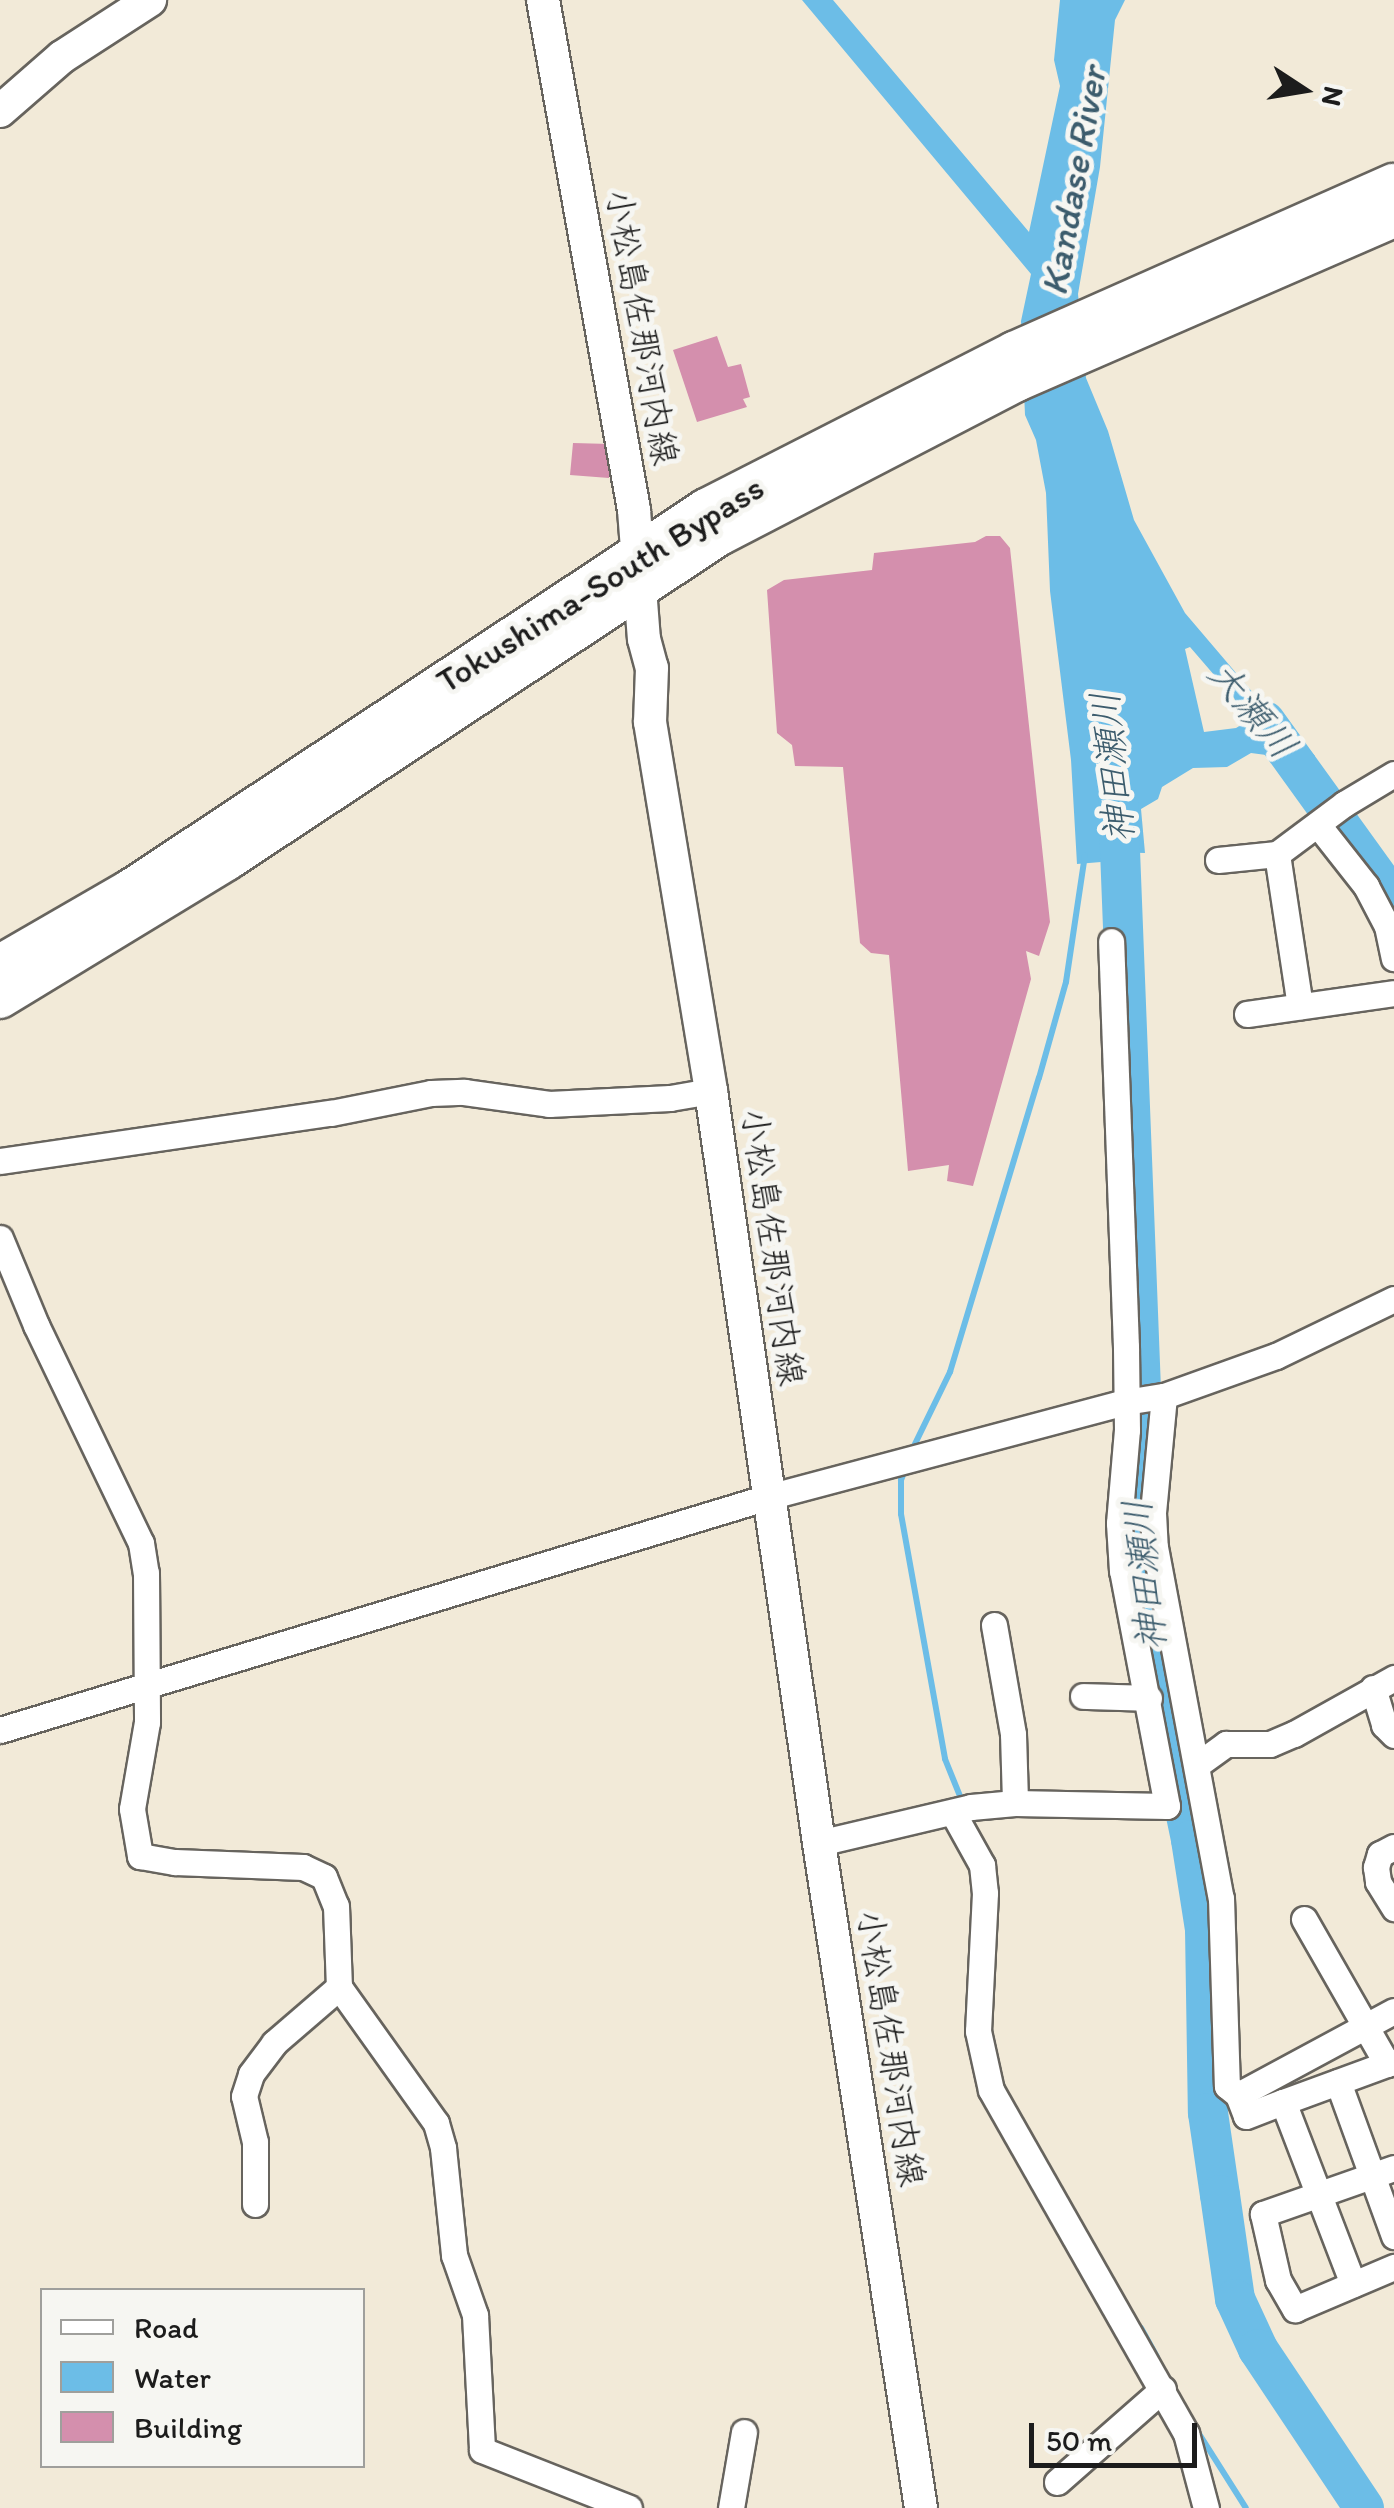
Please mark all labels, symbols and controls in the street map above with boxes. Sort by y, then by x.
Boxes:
north arrow [1254,40,1354,140]
water label: Kandase River [1031,63,1117,299]
text: N [1315,83,1352,109]
street label: 小松島佐那河内線 [597,185,687,469]
street label: Tokushima-South Bypass [428,466,772,702]
water label: 大瀬川 [1198,652,1306,768]
water label: 神田瀬川 [1082,689,1144,845]
street label: 小松島佐那河内線 [733,1105,813,1389]
water label: 神田瀬川 [1114,1497,1176,1653]
street label: 小松島佐那河内線 [848,1906,934,2190]
legend [40,2288,365,2468]
text: Road [134,2309,199,2346]
text: Water [134,2359,211,2396]
scale bar [1034,2403,1202,2465]
text: Building [134,2409,242,2446]
text: 50 m [1046,2422,1112,2459]

